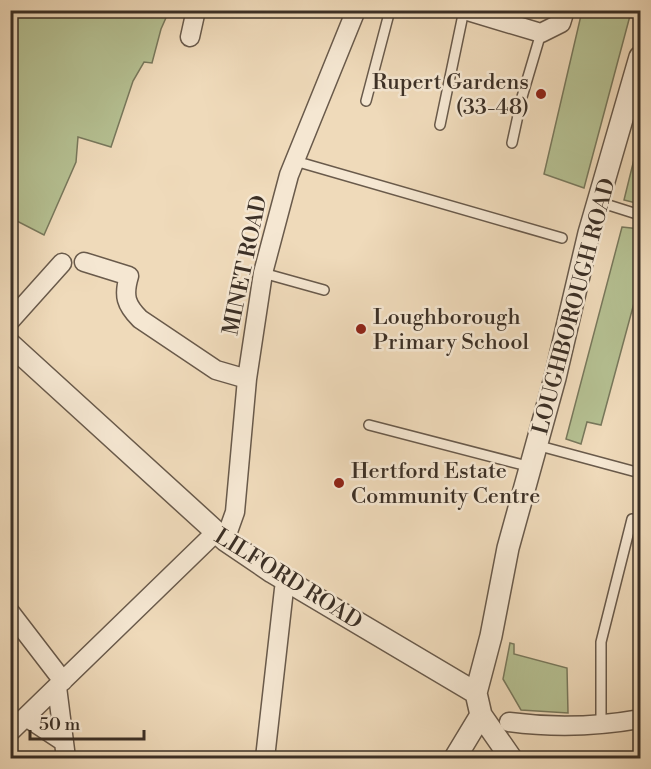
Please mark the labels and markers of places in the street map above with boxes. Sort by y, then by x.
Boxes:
place label: Rupert Gardens (33-48) [372,69,529,121]
marker: Rupert Gardens (33-48) [534,87,548,101]
place label: Loughborough Primary School [373,304,530,356]
marker: Loughborough Primary School [354,322,368,336]
place label: Hertford Estate Community Centre [351,458,540,510]
marker: Hertford Estate Community Centre [332,476,346,490]

